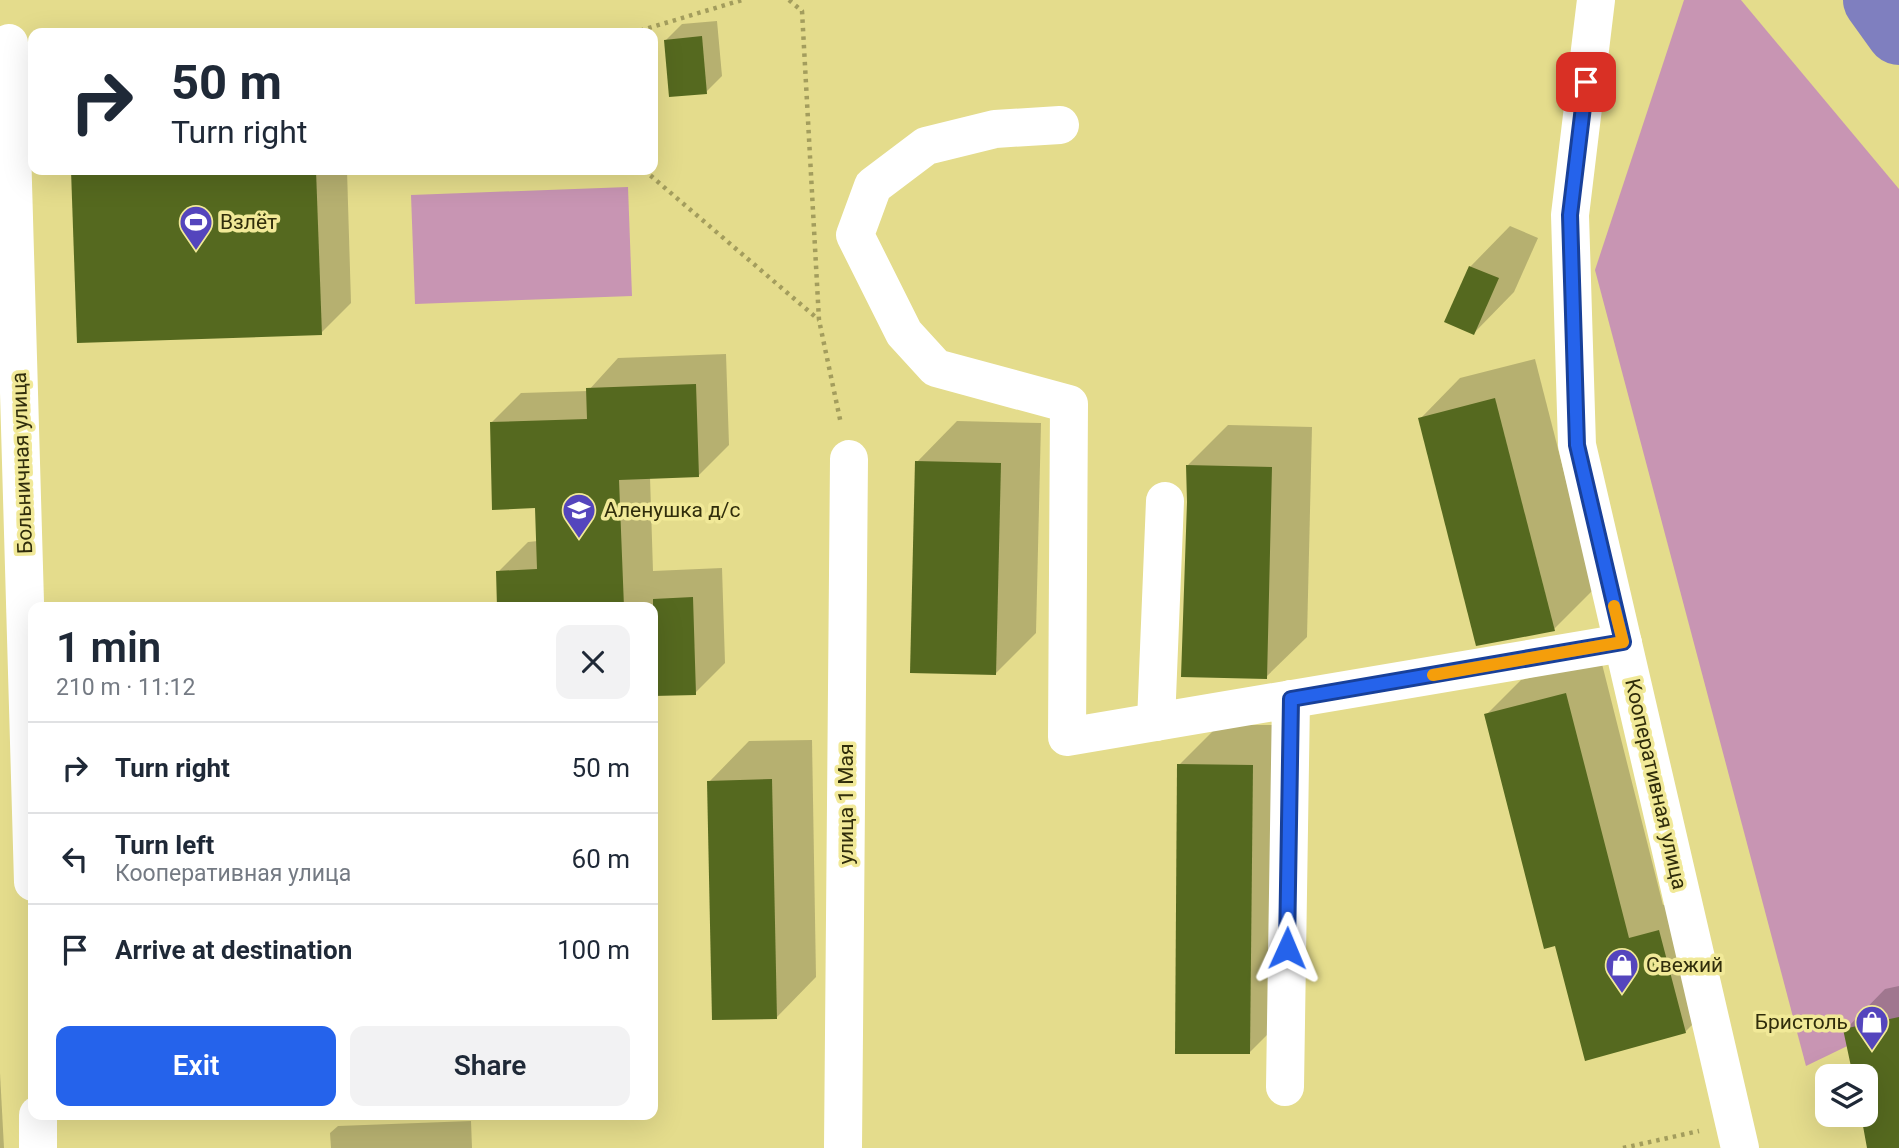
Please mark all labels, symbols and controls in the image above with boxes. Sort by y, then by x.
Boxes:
pin [1556,52,1616,112]
text: 50 m [171,54,282,111]
icon: right [56,56,147,147]
icon: arrive [1567,63,1605,101]
text: Turn right [171,113,307,151]
sports icon: Взлёт [177,203,215,252]
place label: Взлёт [220,210,277,234]
street label: Больничная улица [7,372,37,554]
school or university icon: Аленушка д/с [560,491,598,540]
place label: Аленушка д/с [604,498,741,522]
text: 1 min [56,623,161,672]
button: close [556,625,630,699]
text: 210 m · 11:12 [56,674,195,701]
street label: Кооперативная улица [1620,676,1692,892]
street label: улица 1 Мая [834,743,858,865]
icon: right [56,749,94,787]
text: Turn right [115,753,230,783]
text: 50 m [572,753,630,783]
text: Turn left [115,830,214,860]
icon: left [56,840,94,878]
text: 60 m [572,844,630,874]
text: Кооперативная улица [115,860,351,887]
position arrow [1250,911,1324,985]
icon: arrive [56,931,94,969]
text: Arrive at destination [115,935,352,965]
text: 100 m [557,935,630,965]
shop icon: Свежий [1603,946,1641,995]
place label: Свежий [1646,953,1723,977]
shop icon: Бристоль [1853,1003,1891,1052]
place label: Бристоль [1755,1010,1848,1034]
button: Exit [56,1026,336,1106]
button: Share [350,1026,630,1106]
map controls [1815,1064,1878,1127]
button: layers [1815,1064,1878,1127]

